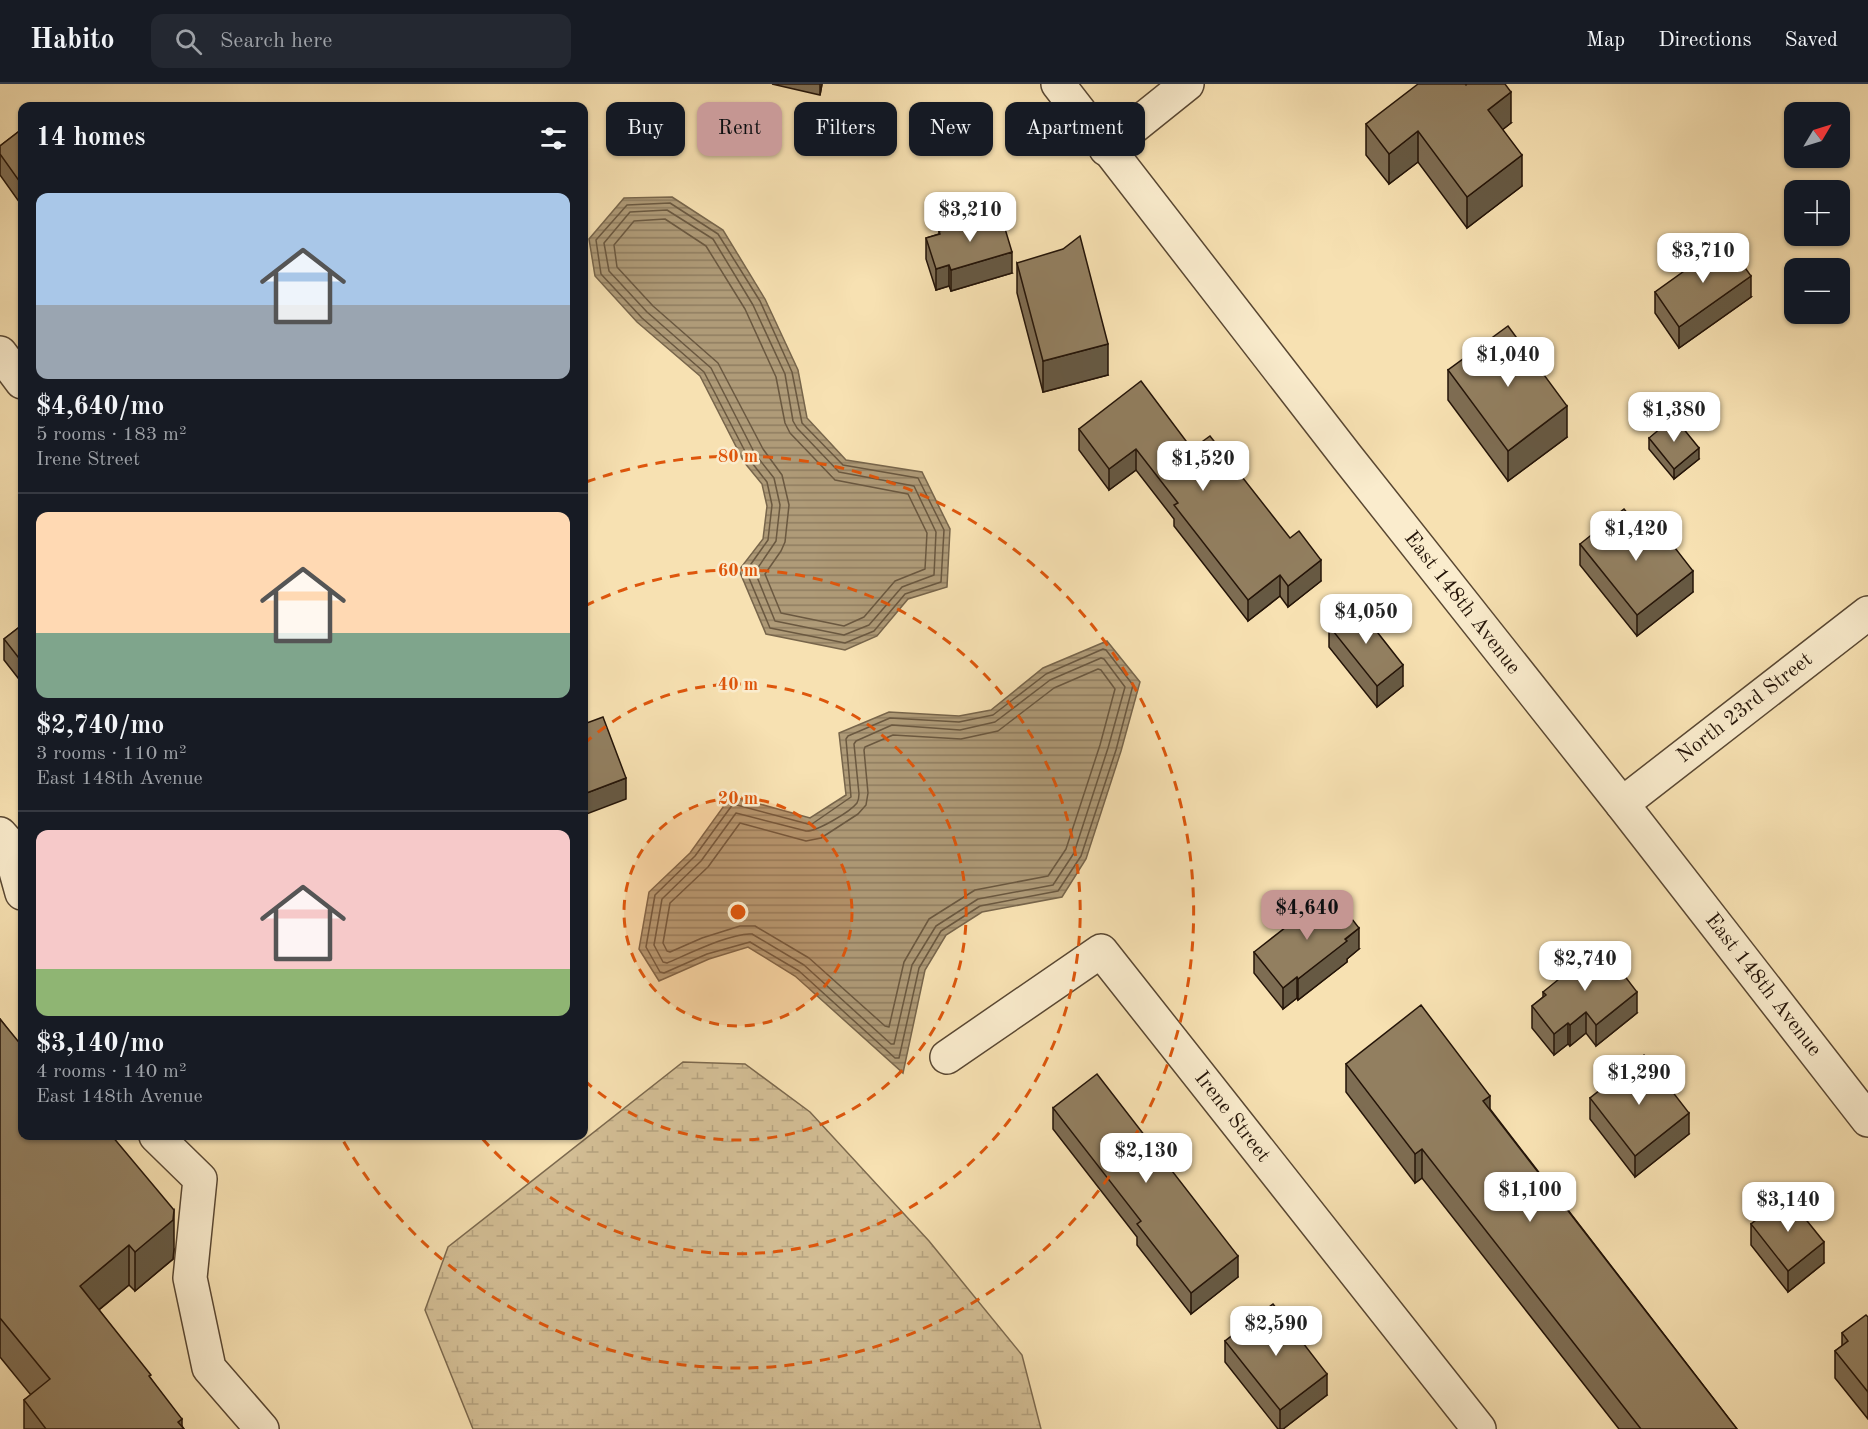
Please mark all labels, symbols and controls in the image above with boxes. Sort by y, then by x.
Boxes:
search box [151,14,571,68]
icon: search [172,25,205,58]
text: Habito [30,27,115,55]
text: Search here [220,30,332,52]
text: Map [1586,30,1625,51]
text: Directions [1658,30,1752,51]
text: Saved [1785,30,1838,51]
chip: Buy [606,102,685,156]
chip: Rent [697,102,782,156]
chip: Filters [794,102,897,156]
chip: New [909,102,993,156]
chip: Apartment [1005,102,1145,156]
north arrow [1784,102,1850,168]
map controls [1784,102,1850,324]
icon: filters [537,122,570,155]
text: 14 homes [36,125,145,151]
button: + [1784,180,1850,246]
pin: $3,210 [921,192,1019,243]
text: $3,210 [938,201,1002,221]
icon: home [249,232,357,340]
pin: $3,710 [1654,233,1752,284]
text: $3,710 [1671,242,1735,262]
button: − [1784,258,1850,324]
pin: $1,040 [1459,337,1557,388]
text: $1,040 [1476,346,1540,366]
pin: $1,380 [1625,392,1723,443]
text: $4,640/mo [36,394,164,420]
text: $1,380 [1642,401,1706,421]
text: 5 rooms · 183 m² [36,425,186,445]
pin: $1,520 [1154,441,1252,492]
text: 80 m [718,448,758,466]
text: Irene Street [36,450,140,470]
text: $1,520 [1171,450,1235,470]
pin: $1,420 [1587,511,1685,562]
text: $1,420 [1604,520,1668,540]
street label: East 148th Avenue [1400,528,1524,678]
icon: home [249,551,357,659]
text: 60 m [718,562,758,580]
pin: $4,050 [1317,594,1415,645]
text: $4,050 [1334,603,1398,623]
street label: North 23rd Street [1673,649,1817,767]
text: 40 m [718,676,758,694]
text: $2,740/mo [36,713,164,739]
text: 3 rooms · 110 m² [36,744,186,764]
text: East 148th Avenue [36,769,203,789]
text: 20 m [718,790,758,808]
icon: home [249,869,357,977]
pin: $4,640 [1258,890,1356,941]
text: $4,640 [1275,899,1339,919]
centre of rings [728,902,748,922]
street label: East 148th Avenue [1701,910,1825,1060]
pin: $2,740 [1536,941,1634,992]
text: $2,740 [1553,950,1617,970]
text: $3,140/mo [36,1031,164,1057]
pin: $1,290 [1590,1055,1688,1106]
text: 4 rooms · 140 m² [36,1062,186,1082]
text: $1,290 [1607,1064,1671,1084]
street label: Irene Street [1190,1068,1274,1166]
text: East 148th Avenue [36,1087,203,1107]
pin: $2,130 [1097,1133,1195,1184]
text: $2,130 [1114,1142,1178,1162]
pin: $1,100 [1481,1172,1579,1223]
text: $1,100 [1498,1181,1562,1201]
pin: $3,140 [1739,1182,1837,1233]
text: $3,140 [1756,1191,1820,1211]
pin: $2,590 [1227,1306,1325,1357]
text: $2,590 [1244,1315,1308,1335]

